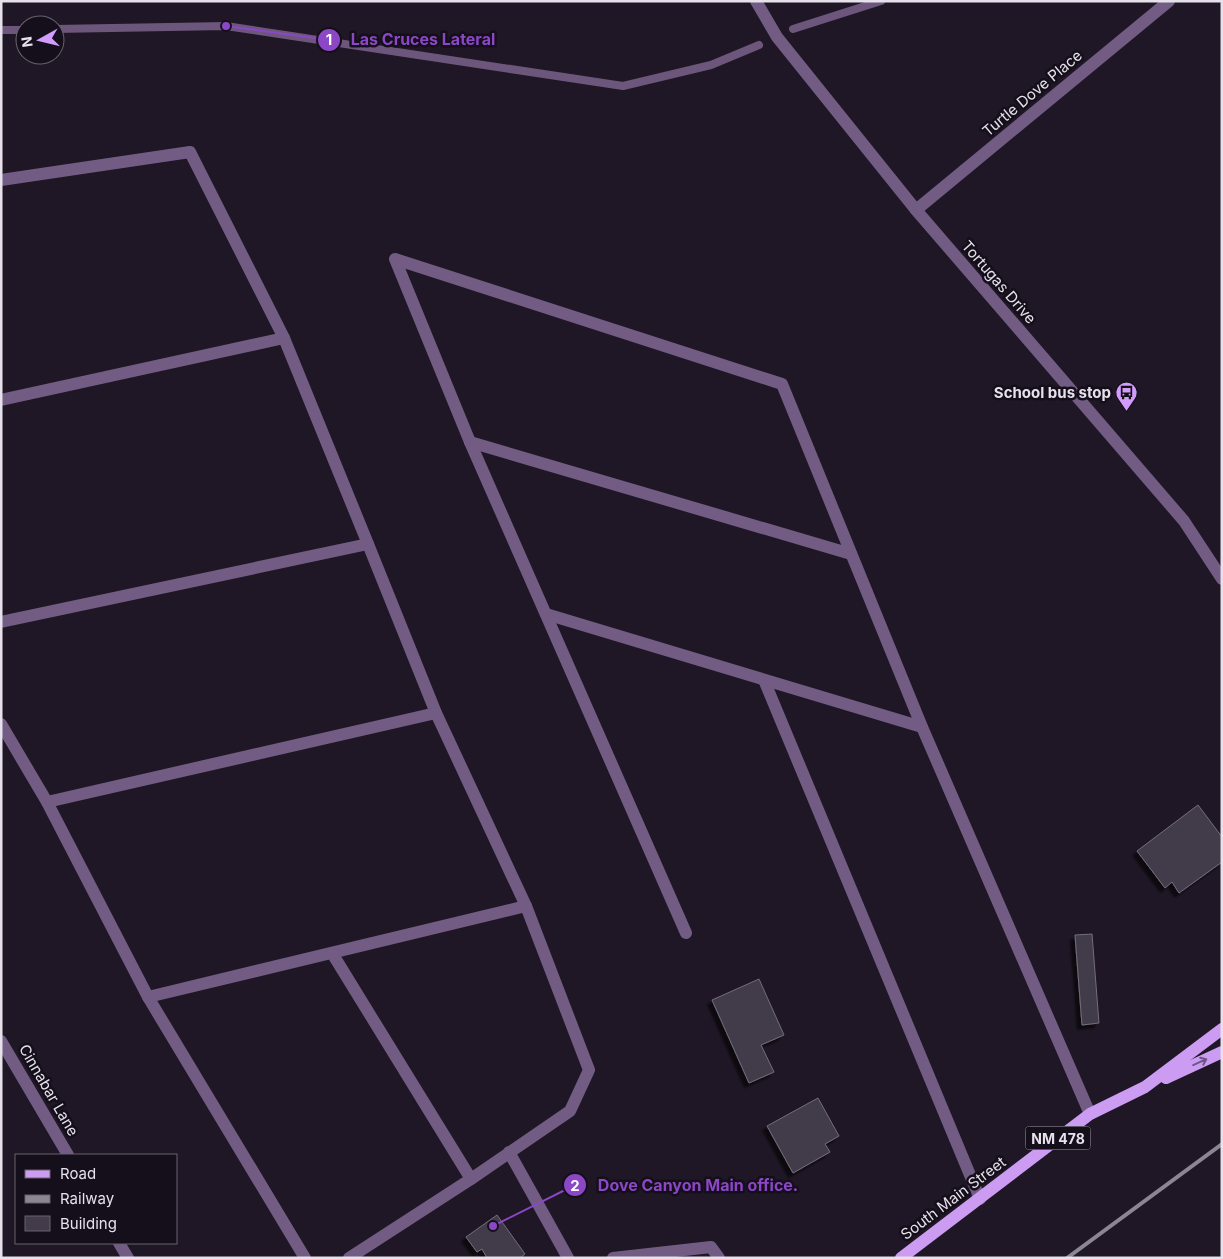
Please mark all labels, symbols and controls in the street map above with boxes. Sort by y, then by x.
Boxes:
north arrow [15,15,65,65]
callout: Las Cruces Lateral [316,24,506,55]
text: Las Cruces Lateral [351,29,495,49]
text: 1 [326,30,332,49]
text: N [17,35,36,48]
street label: Turtle Dove Place [978,46,1086,140]
street label: Tortugas Drive [958,236,1040,328]
bus stop icon: School bus stop [1115,380,1139,411]
place label: School bus stop [994,383,1111,402]
street label: Cinnabar Lane [15,1041,83,1139]
one-way arrow [1192,1057,1207,1067]
road number: NM 478 [1026,1126,1090,1150]
street label: South Main Street [897,1152,1009,1244]
legend [15,1154,178,1244]
text: Road [60,1164,96,1183]
callout: Dove Canyon Main office. [563,1170,808,1201]
text: Dove Canyon Main office. [598,1175,798,1195]
text: 2 [570,1176,580,1195]
text: Railway [60,1189,115,1208]
text: Building [60,1214,117,1233]

